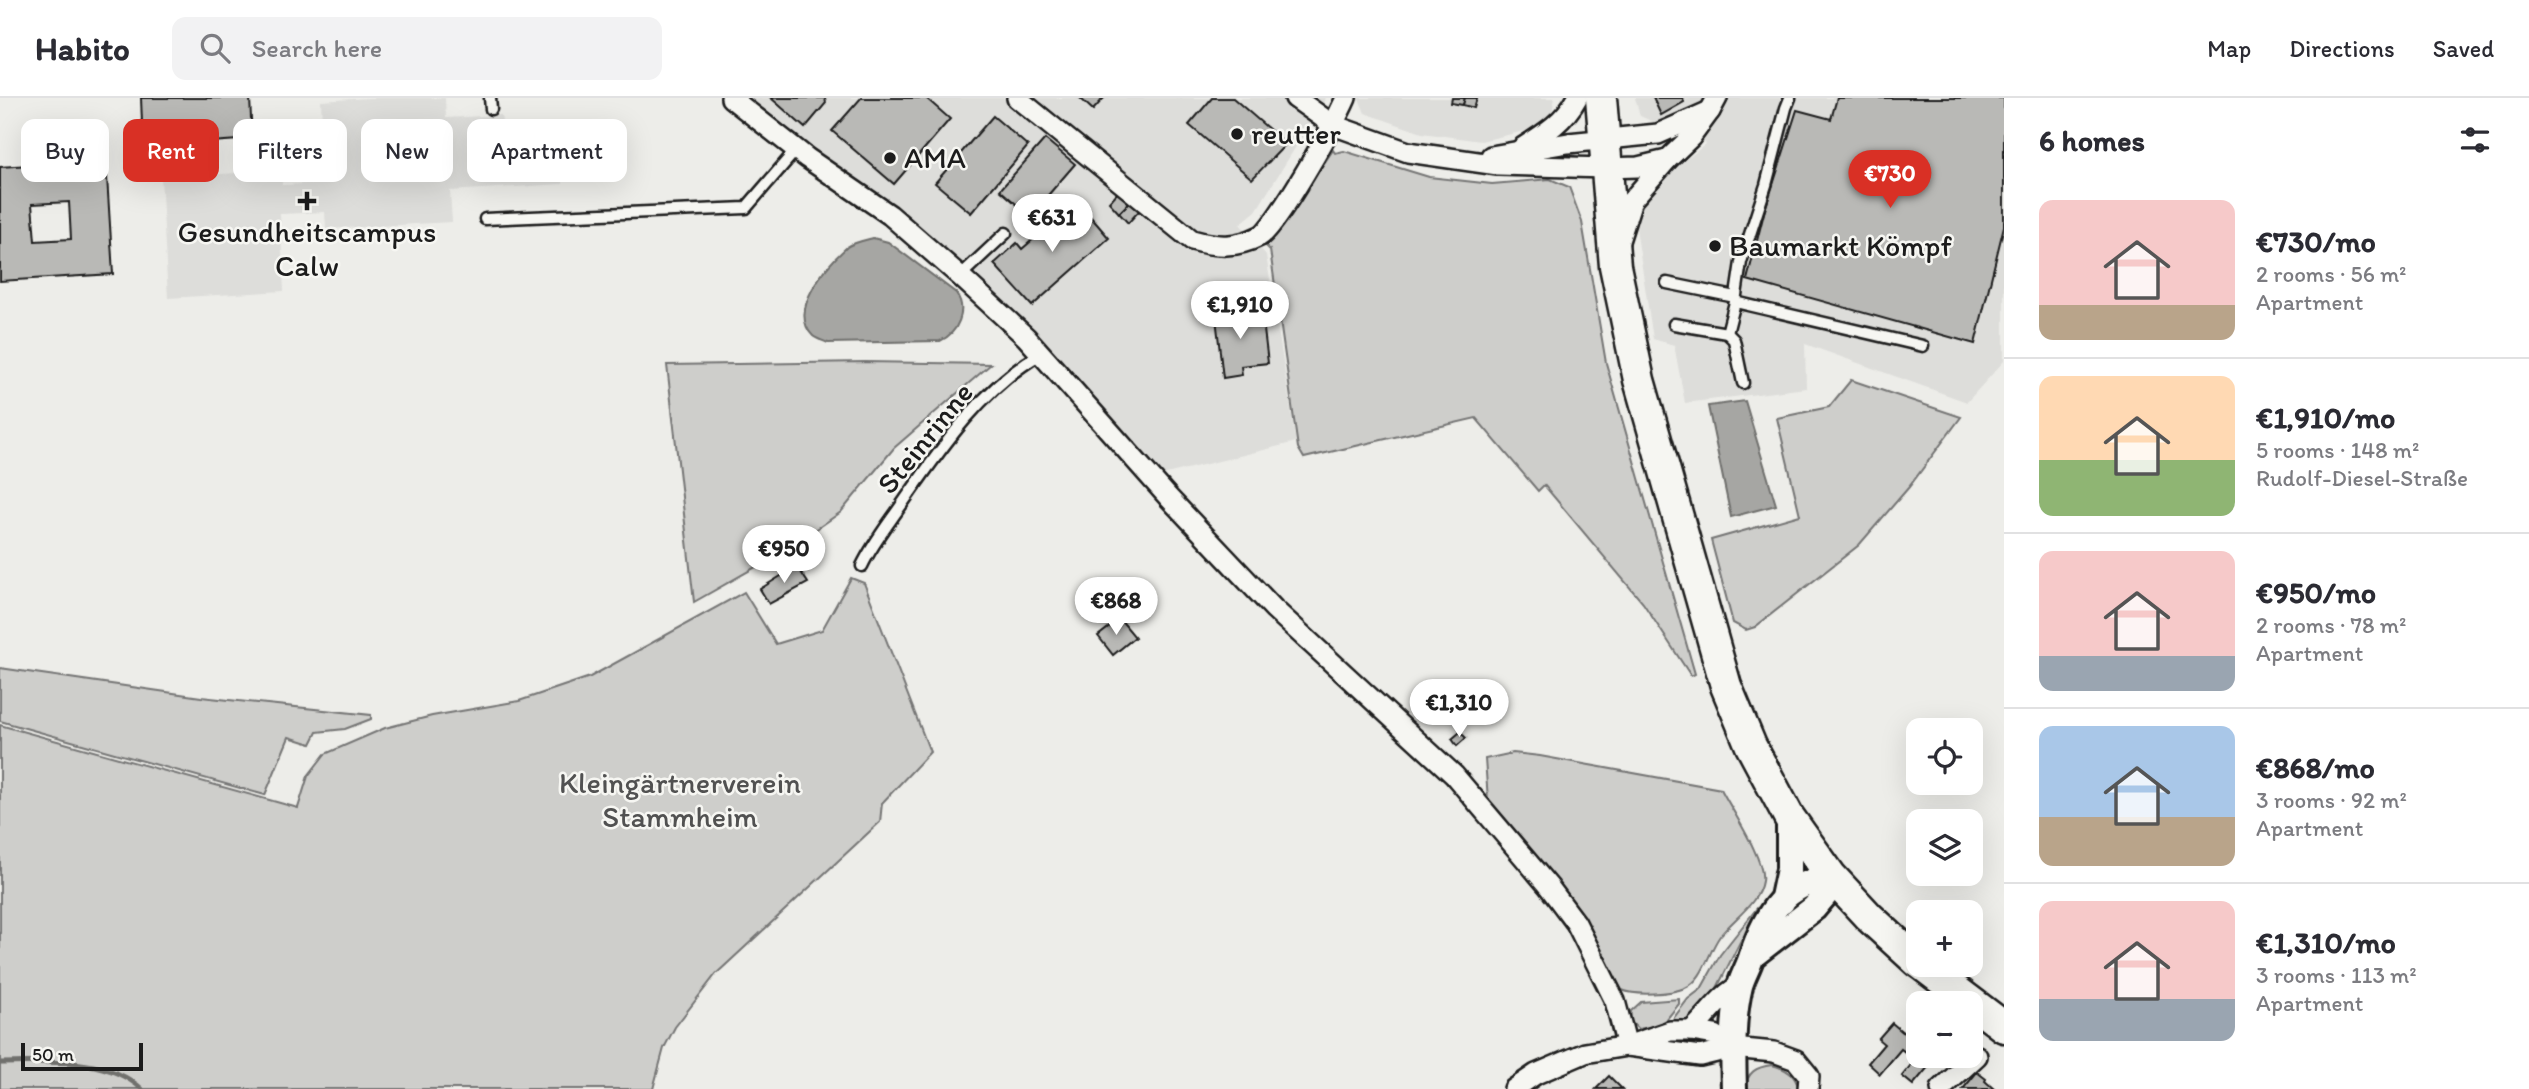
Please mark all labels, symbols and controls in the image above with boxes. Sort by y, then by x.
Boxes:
search box [172,17,662,80]
text: Habito [35,29,130,68]
icon: search [196,29,234,67]
text: Search here [252,32,382,64]
text: Map [2207,34,2251,63]
text: Directions [2289,34,2395,63]
text: Saved [2433,34,2494,63]
place label: reutter [1251,115,1341,152]
chip: Buy [21,119,109,182]
chip: Rent [123,119,219,182]
chip: Filters [233,119,347,182]
chip: New [361,119,453,182]
chip: Apartment [467,119,627,182]
icon: filters [2456,121,2494,159]
text: 6 homes [2039,122,2145,159]
marker: reutter [1229,126,1245,142]
place label: AMA [904,139,966,176]
marker: AMA [882,150,898,166]
pin: €730 [1849,150,1931,210]
text: €730 [1864,159,1916,187]
marker: Gesundheitscampus Calw [297,191,317,211]
pin: €631 [1011,194,1093,254]
text: €631 [1028,203,1076,231]
place label: Gesundheitscampus Calw [178,213,436,284]
text: €730/mo [2256,223,2376,260]
place label: Baumarkt Kömpf [1729,227,1952,264]
icon: home [2095,228,2179,312]
marker: Baumarkt Kömpf [1707,238,1723,254]
text: 2 rooms · 56 m² [2256,260,2407,288]
pin: €1,910 [1183,282,1297,341]
text: Apartment [2256,288,2363,316]
text: €1,910 [1207,290,1273,318]
street label: Steinrinne [868,374,981,501]
text: €1,910/mo [2256,399,2395,436]
icon: home [2095,404,2179,488]
text: 5 rooms · 148 m² [2256,436,2419,464]
text: Rudolf-Diesel-Straße [2256,464,2468,492]
pin: €950 [743,526,825,585]
text: €950 [758,534,810,562]
text: €950/mo [2256,574,2376,611]
pin: €868 [1075,578,1157,637]
icon: home [2095,579,2179,663]
text: €868 [1091,586,1141,614]
text: 2 rooms · 78 m² [2256,611,2406,639]
text: Apartment [2256,639,2363,667]
pin: €1,310 [1402,680,1516,739]
text: €1,310 [1426,688,1492,716]
map controls [1906,718,1983,1068]
button: locate [1906,718,1983,795]
text: €868/mo [2256,749,2375,786]
icon: home [2095,754,2179,838]
park label: Kleingärtnerverein Stammheim [559,764,801,835]
text: 3 rooms · 92 m² [2256,786,2407,814]
button: layers [1906,809,1983,886]
text: Apartment [2256,814,2363,842]
button: + [1906,900,1983,977]
text: €1,310/mo [2256,924,2396,961]
icon: home [2095,929,2179,1013]
text: 3 rooms · 113 m² [2256,961,2417,989]
text: Apartment [2256,989,2363,1017]
button: − [1906,991,1983,1068]
scale bar [21,1040,144,1072]
text: 50 m [32,1043,74,1066]

